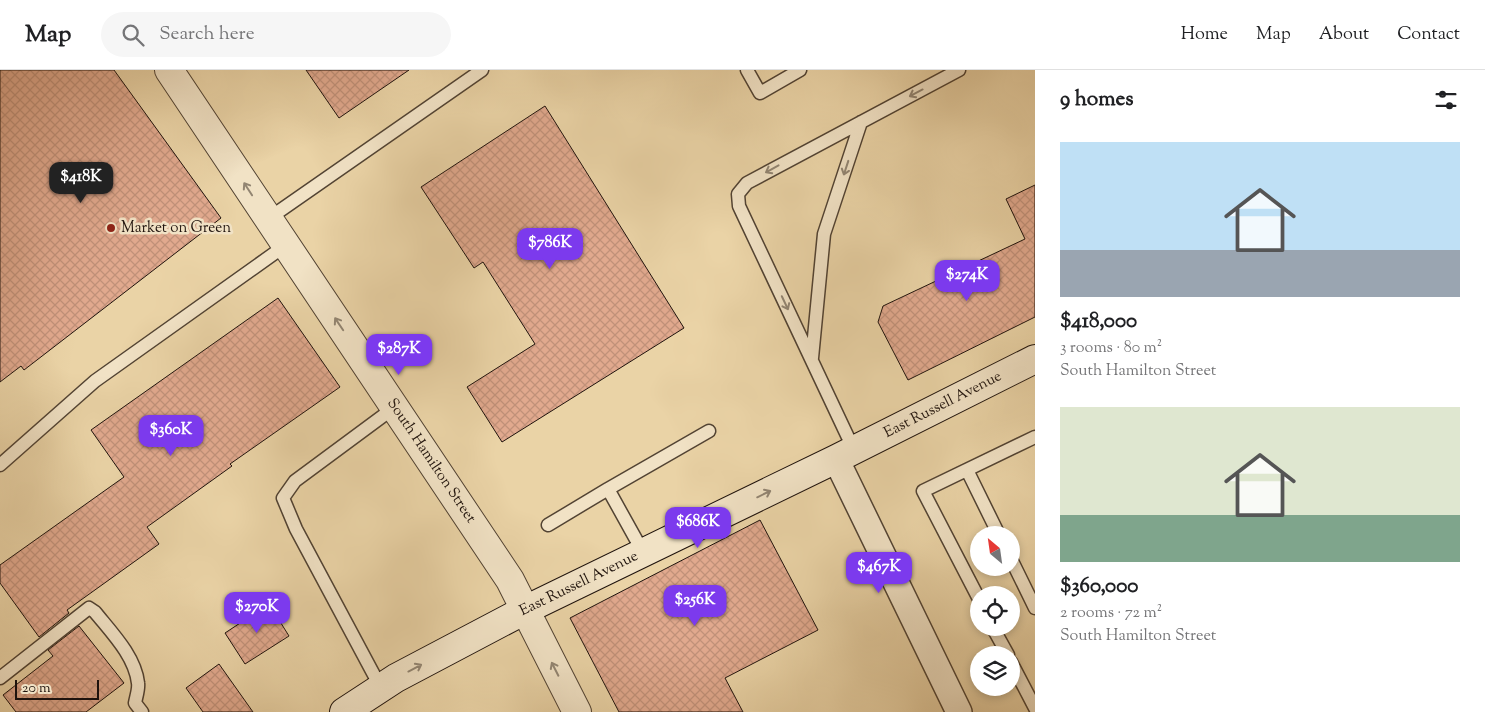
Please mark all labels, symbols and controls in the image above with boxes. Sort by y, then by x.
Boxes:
search box [101,12,451,57]
text: Map [25,18,71,52]
icon: search [119,21,147,49]
text: Search here [159,21,255,48]
text: Home [1181,22,1228,48]
text: Map [1256,22,1291,48]
text: About [1319,22,1369,48]
text: Contact [1397,22,1460,48]
text: 9 homes [1060,85,1133,115]
icon: filters [1432,86,1460,114]
one-way arrow [909,89,924,98]
one-way arrow [840,160,850,176]
pin: $418K [46,162,116,204]
one-way arrow [765,164,780,174]
text: $418K [60,166,102,189]
icon: home [1215,175,1305,265]
one-way arrow [243,182,253,196]
place label: Market on Green [121,218,231,239]
marker: Market on Green [105,222,117,234]
pin: $786K [515,228,585,270]
text: $786K [528,232,572,255]
pin: $274K [932,260,1002,302]
text: $274K [946,264,988,287]
one-way arrow [781,295,790,310]
text: $418,000 [1060,307,1137,337]
one-way arrow [334,317,344,331]
pin: $287K [364,334,434,376]
text: 3 rooms · 80 m² [1060,337,1162,360]
text: $287K [377,338,421,361]
text: South Hamilton Street [1060,360,1216,383]
street label: East Russell Avenue [881,366,1005,444]
street label: South Hamilton Street [381,394,481,528]
pin: $360K [136,414,206,457]
text: $360K [150,419,192,442]
icon: home [1215,440,1305,530]
one-way arrow [756,488,771,498]
pin: $686K [663,506,733,549]
text: $686K [676,511,720,534]
north arrow [970,526,1020,576]
map controls [970,526,1020,696]
street label: East Russell Avenue [516,546,642,622]
pin: $467K [844,552,914,594]
text: $467K [857,556,901,579]
text: $360,000 [1060,572,1138,602]
pin: $256K [660,584,730,627]
button: locate [970,586,1020,636]
text: $256K [674,589,716,612]
pin: $270K [222,592,292,634]
text: $270K [235,596,279,619]
text: 2 rooms · 72 m² [1060,602,1162,625]
text: South Hamilton Street [1060,625,1216,648]
button: layers [970,646,1020,696]
one-way arrow [550,661,560,676]
one-way arrow [408,663,423,673]
scale bar [15,677,99,700]
text: 20 m [22,679,51,699]

